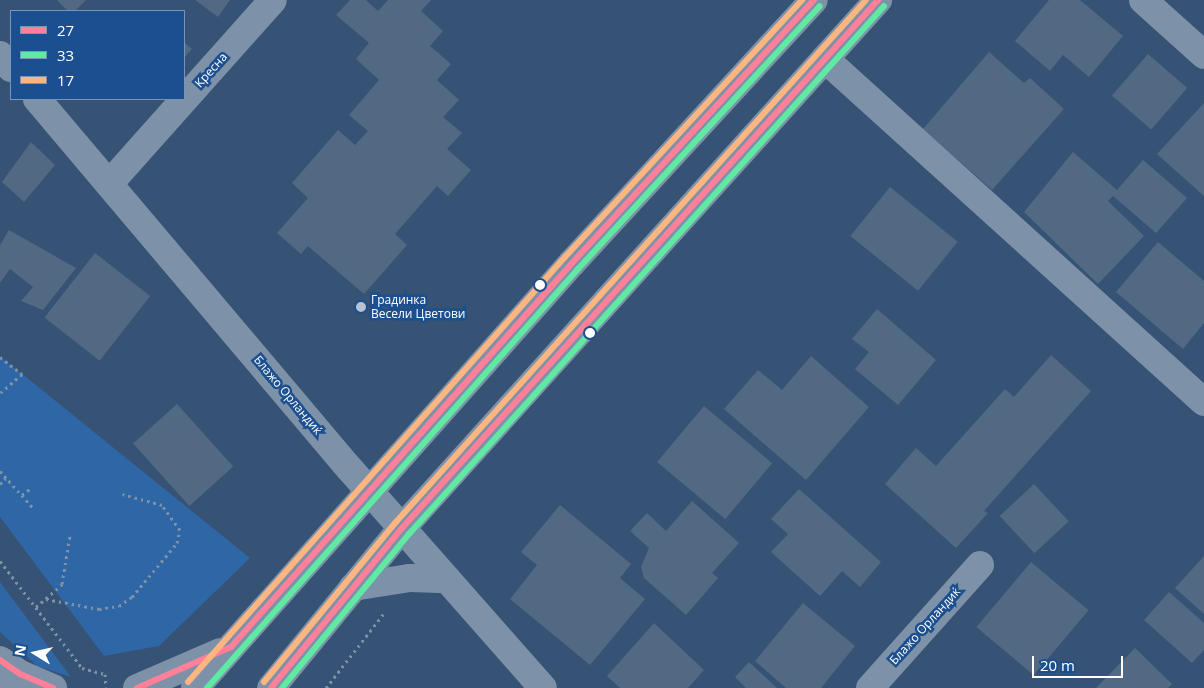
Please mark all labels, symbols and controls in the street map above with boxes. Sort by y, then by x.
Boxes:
legend [10,10,185,100]
text: 27 [57,20,74,40]
text: 33 [57,45,74,65]
street label: Кресна [192,50,230,90]
text: 17 [57,70,74,90]
unlabelled marker [535,280,545,290]
place label: Градинка Весели Цветови [371,293,465,321]
marker: Градинка Весели Цветови [355,301,367,313]
unlabelled marker [585,328,595,338]
street label: Блажо Орландиќ [251,353,325,437]
street label: Блажо Орландиќ [887,585,963,667]
north arrow [10,628,60,678]
text: N [9,643,30,658]
scale bar [1034,646,1125,678]
text: 20 m [1040,655,1075,675]

